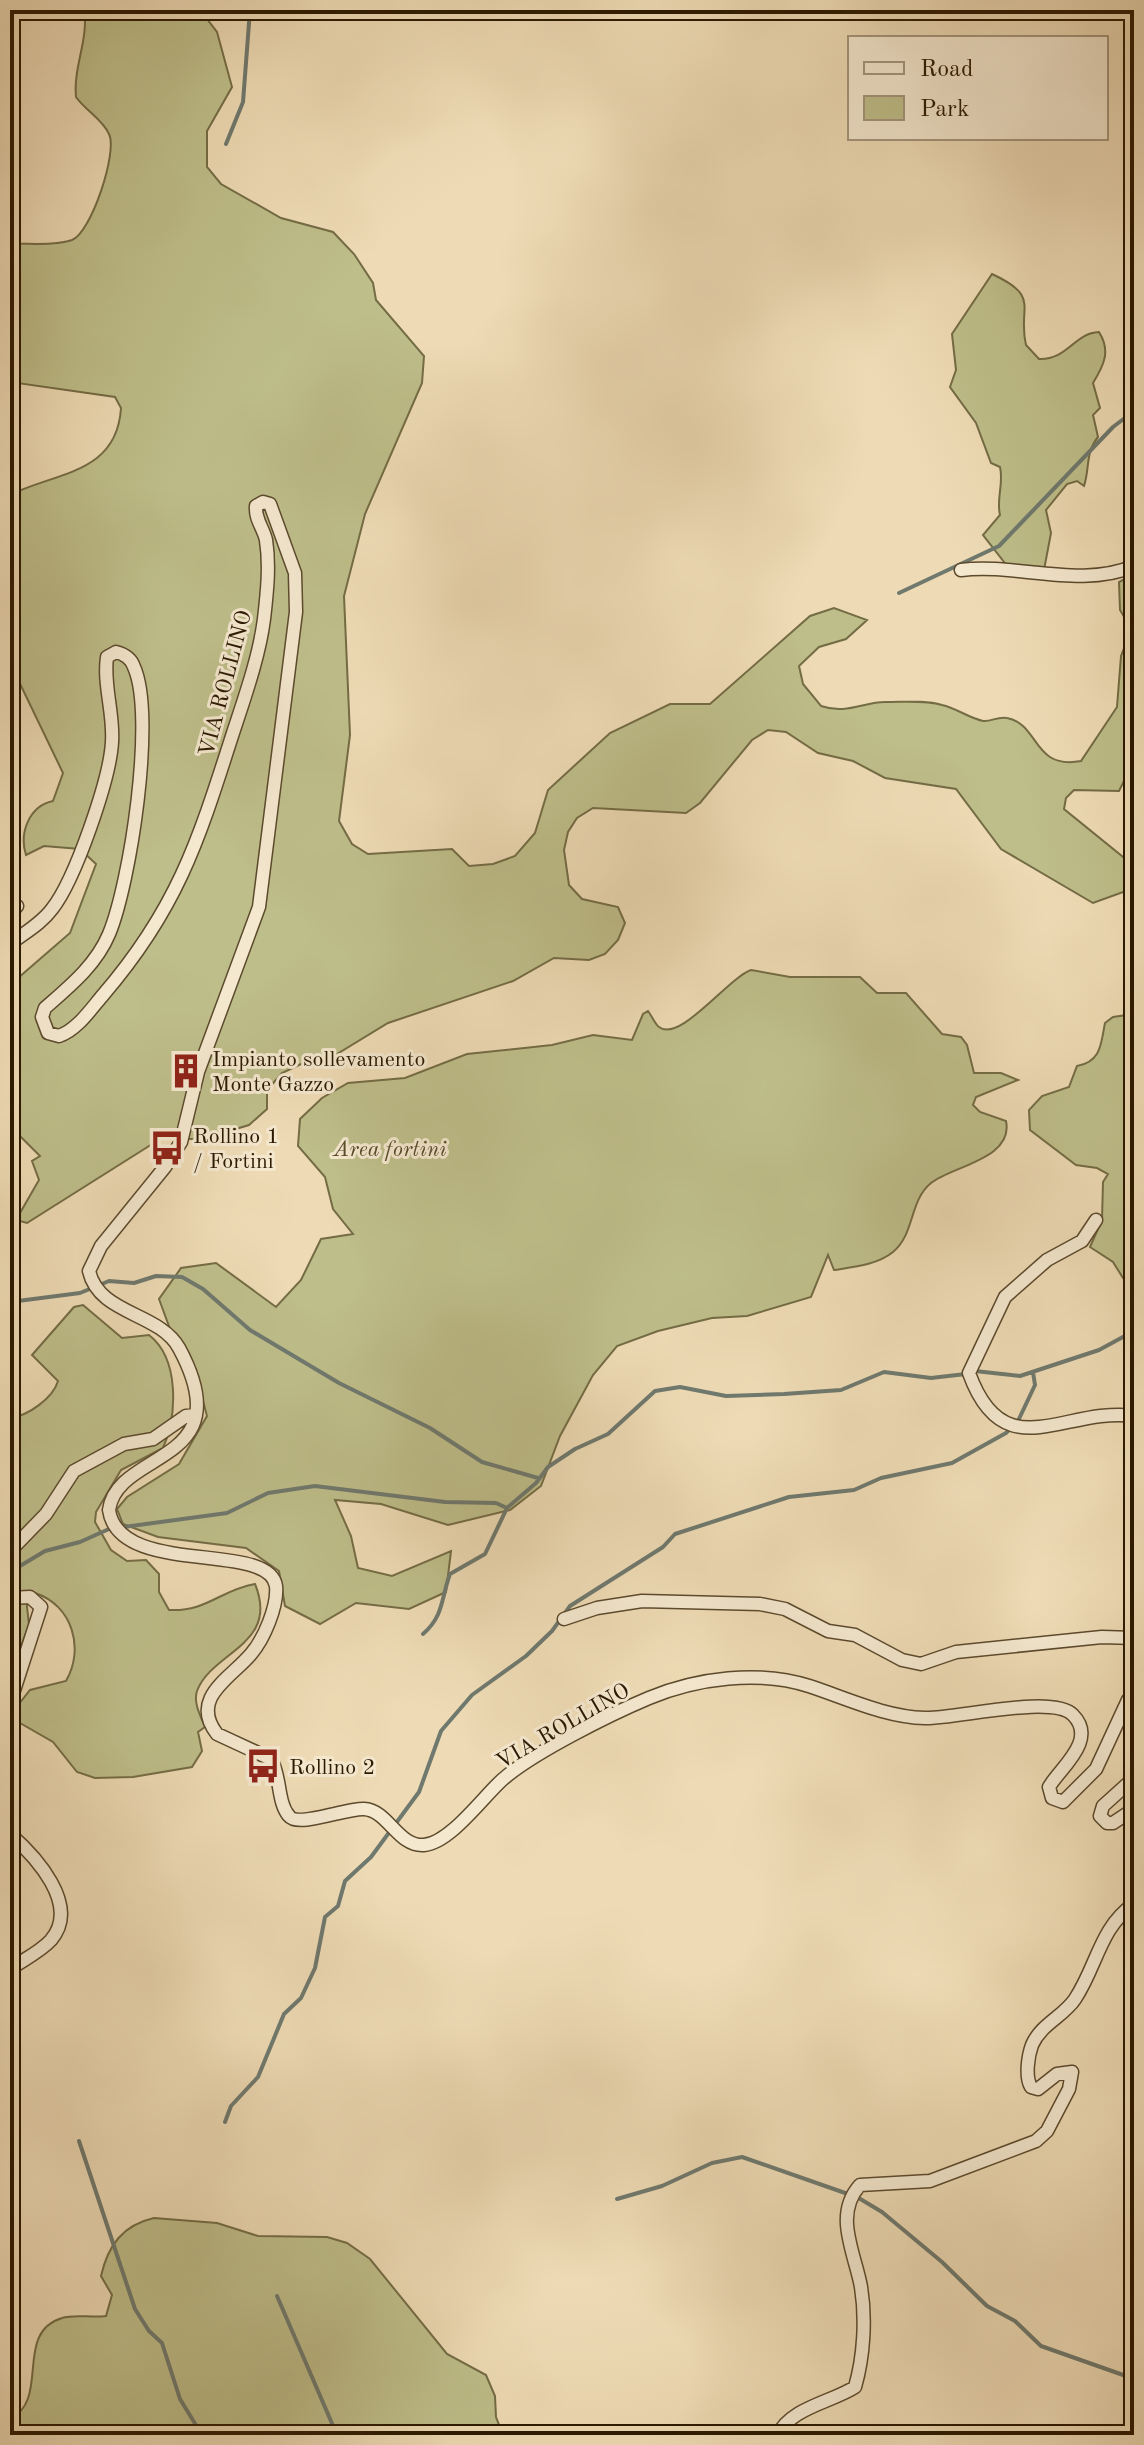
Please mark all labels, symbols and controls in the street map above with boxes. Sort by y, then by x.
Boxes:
legend [848,36,1108,140]
text: Road [920,58,973,82]
text: Park [920,98,969,122]
street label: VIA ROLLINO [196,608,256,759]
place label: Impianto sollevamento Monte Gazzo [212,1049,425,1096]
building icon: Impianto sollevamento Monte Gazzo [167,1052,205,1090]
place label: Rollino 1 / Fortini [193,1126,279,1173]
bus stop icon: Rollino 1 / Fortini [148,1129,186,1167]
park label: Area fortini [332,1139,447,1161]
street label: VIA ROLLINO [492,1680,634,1774]
bus stop icon: Rollino 2 [244,1747,282,1785]
place label: Rollino 2 [289,1757,375,1779]

